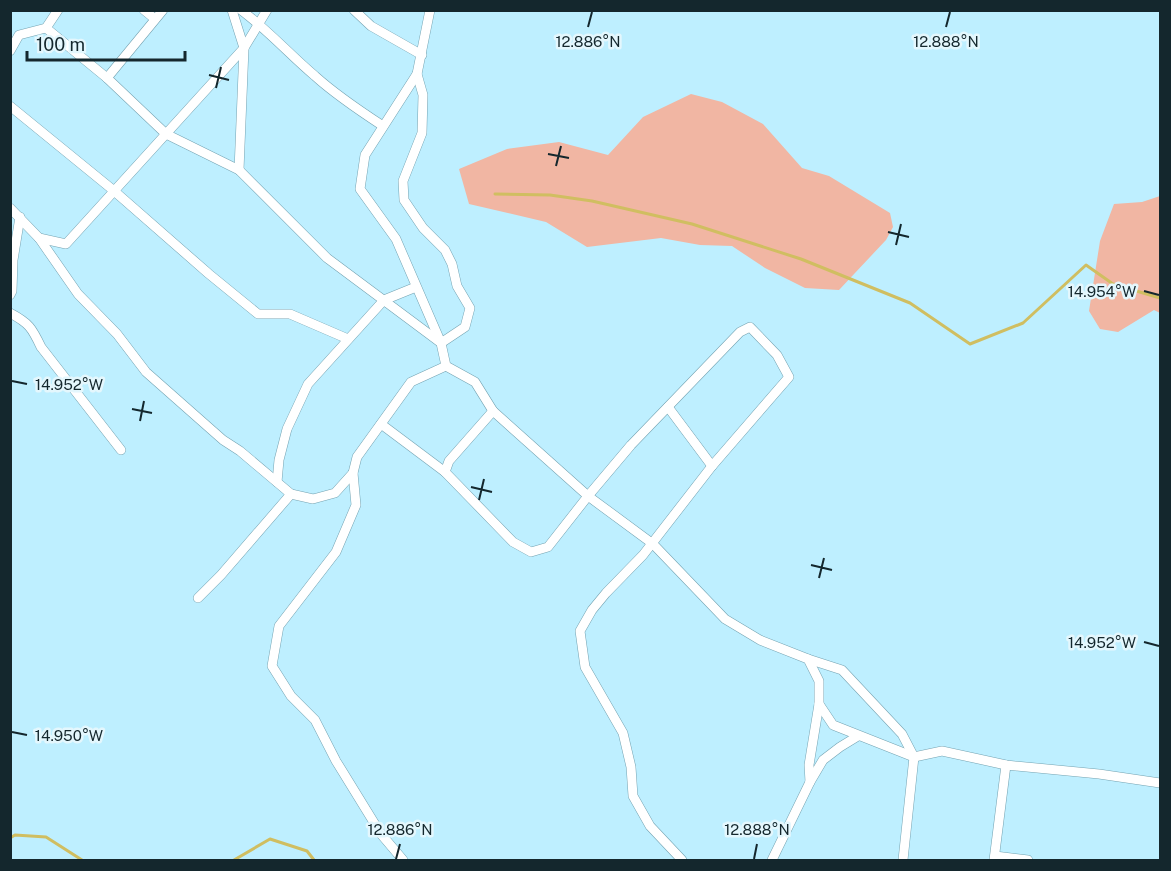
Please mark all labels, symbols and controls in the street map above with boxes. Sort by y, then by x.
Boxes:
scale bar [27,24,184,62]
text: 12.886°N [555,33,621,50]
text: 12.888°N [913,33,979,50]
text: 100 m [36,34,85,55]
text: 14.954°W [1068,283,1136,300]
text: 14.952°W [35,376,103,393]
text: 14.952°W [1068,634,1136,651]
text: 14.950°W [35,727,103,744]
text: 12.886°N [367,821,433,838]
text: 12.888°N [724,821,790,838]

